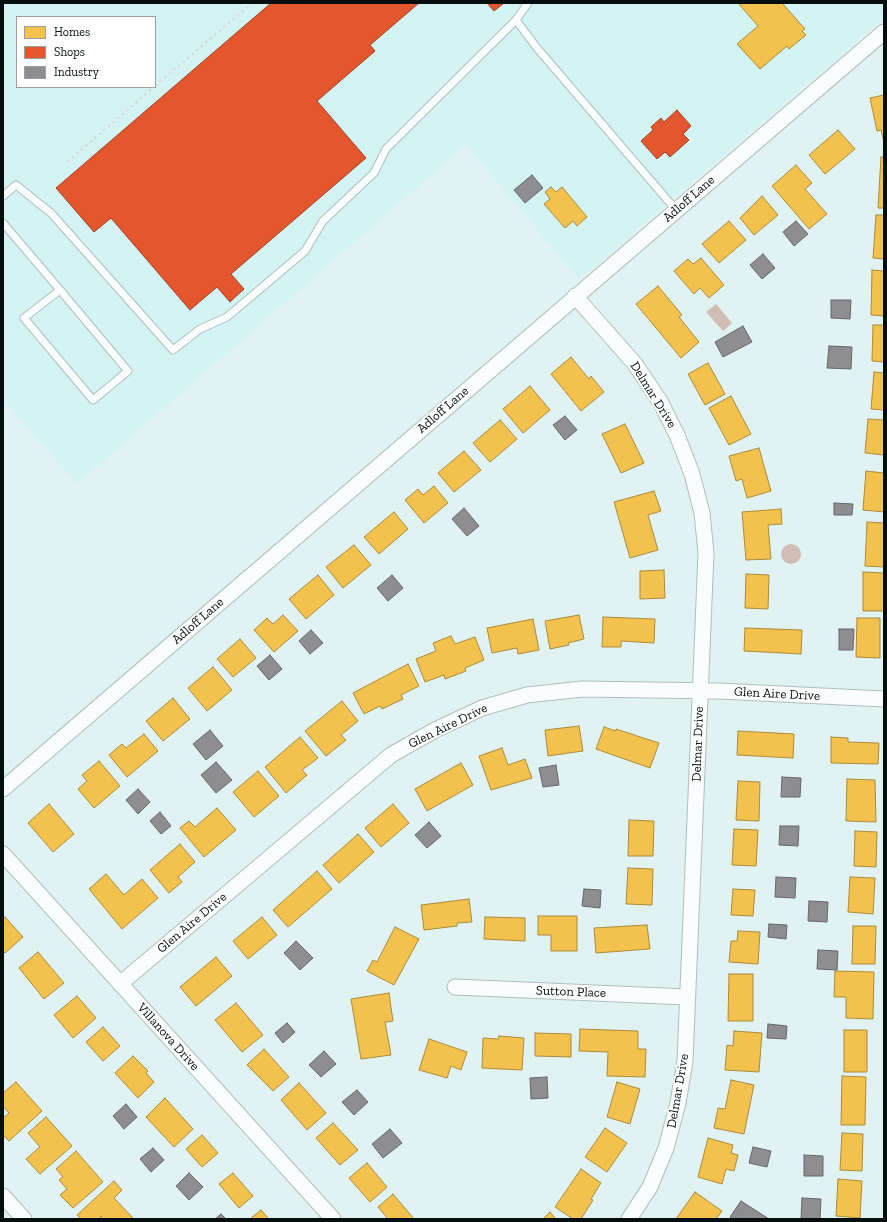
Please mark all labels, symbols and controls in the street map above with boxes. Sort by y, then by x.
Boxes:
legend [16,16,156,88]
text: Homes [54,25,90,39]
text: Shops [54,45,85,59]
text: Industry [54,65,99,79]
street label: Adloff Lane [660,172,718,226]
street label: Delmar Drive [626,359,680,431]
street label: Adloff Lane [414,383,472,437]
street label: Adloff Lane [169,594,227,648]
street label: Glen Aire Drive [734,684,820,704]
street label: Glen Aire Drive [406,700,490,752]
street label: Delmar Drive [689,706,707,782]
street label: Glen Aire Drive [154,889,230,957]
street label: Sutton Place [536,983,606,1001]
street label: Villanova Drive [134,1000,202,1074]
street label: Delmar Drive [664,1053,692,1129]

